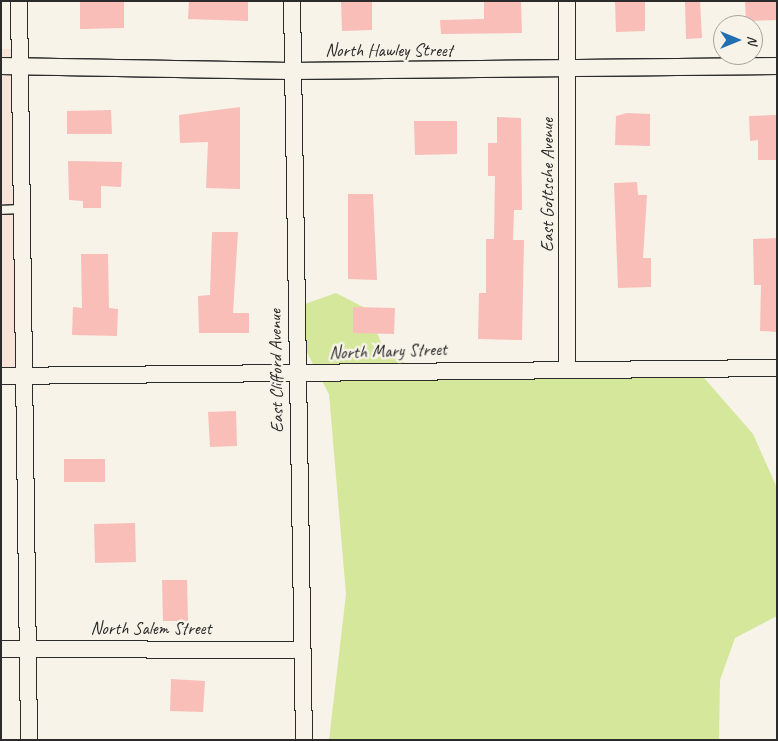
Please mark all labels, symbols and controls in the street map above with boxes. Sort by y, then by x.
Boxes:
north arrow [713,15,763,65]
text: N [744,36,761,44]
street label: North Hawley Street [325,39,453,61]
street label: East Gottsche Avenue [536,118,558,252]
street label: East Clifford Avenue [264,309,288,433]
street label: North Mary Street [328,338,448,364]
street label: North Salem Street [90,617,212,639]

